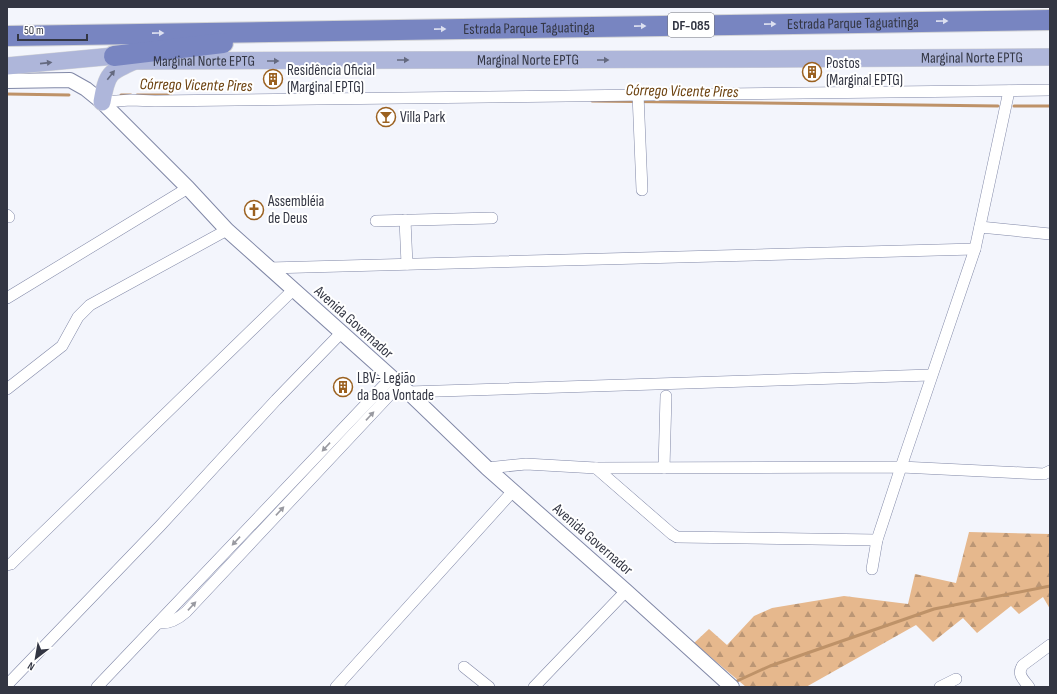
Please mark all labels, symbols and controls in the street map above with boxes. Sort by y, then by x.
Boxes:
road number: DF-085 [668,13,714,37]
street label: Estrada Parque Taguatinga [787,13,919,34]
scale bar [18,16,87,42]
street label: Estrada Parque Taguatinga [463,18,595,39]
one-way arrow [936,18,949,24]
one-way arrow [764,21,777,27]
text: 50 m [24,23,44,38]
one-way arrow [634,23,647,29]
one-way arrow [434,26,447,32]
one-way arrow [152,30,165,36]
street label: Marginal Norte EPTG [921,48,1023,68]
street label: Marginal Norte EPTG [477,51,579,70]
street label: Marginal Norte EPTG [153,52,255,71]
place label: Postos (Marginal EPTG) [826,54,903,90]
one-way arrow [397,57,410,63]
one-way arrow [597,57,610,63]
one-way arrow [267,58,280,64]
one-way arrow [40,60,52,66]
place label: Residência Oficial (Marginal EPTG) [287,61,375,97]
building icon: Postos (Marginal EPTG) [801,61,823,83]
building icon: Residência Oficial (Marginal EPTG) [262,68,284,90]
one-way arrow [107,70,115,81]
water label: Córrego Vicente Pires [139,75,253,96]
water label: Córrego Vicente Pires [625,81,739,102]
bar icon: Villa Park [375,106,397,128]
place label: Villa Park [400,108,445,127]
place label: Assembléia de Deus [267,192,325,228]
church icon: Assembléia de Deus [243,199,265,221]
street label: Avenida Governador [309,281,398,363]
place label: LBV- Legião da Boa Vontade [357,369,434,405]
building icon: LBV- Legião da Boa Vontade [332,376,354,398]
one-way arrow [365,411,374,421]
one-way arrow [321,442,331,452]
street label: Avenida Governador [548,499,637,580]
one-way arrow [275,506,285,516]
one-way arrow [232,536,241,546]
one-way arrow [187,601,196,611]
north arrow [16,638,56,678]
text: N [25,659,37,673]

